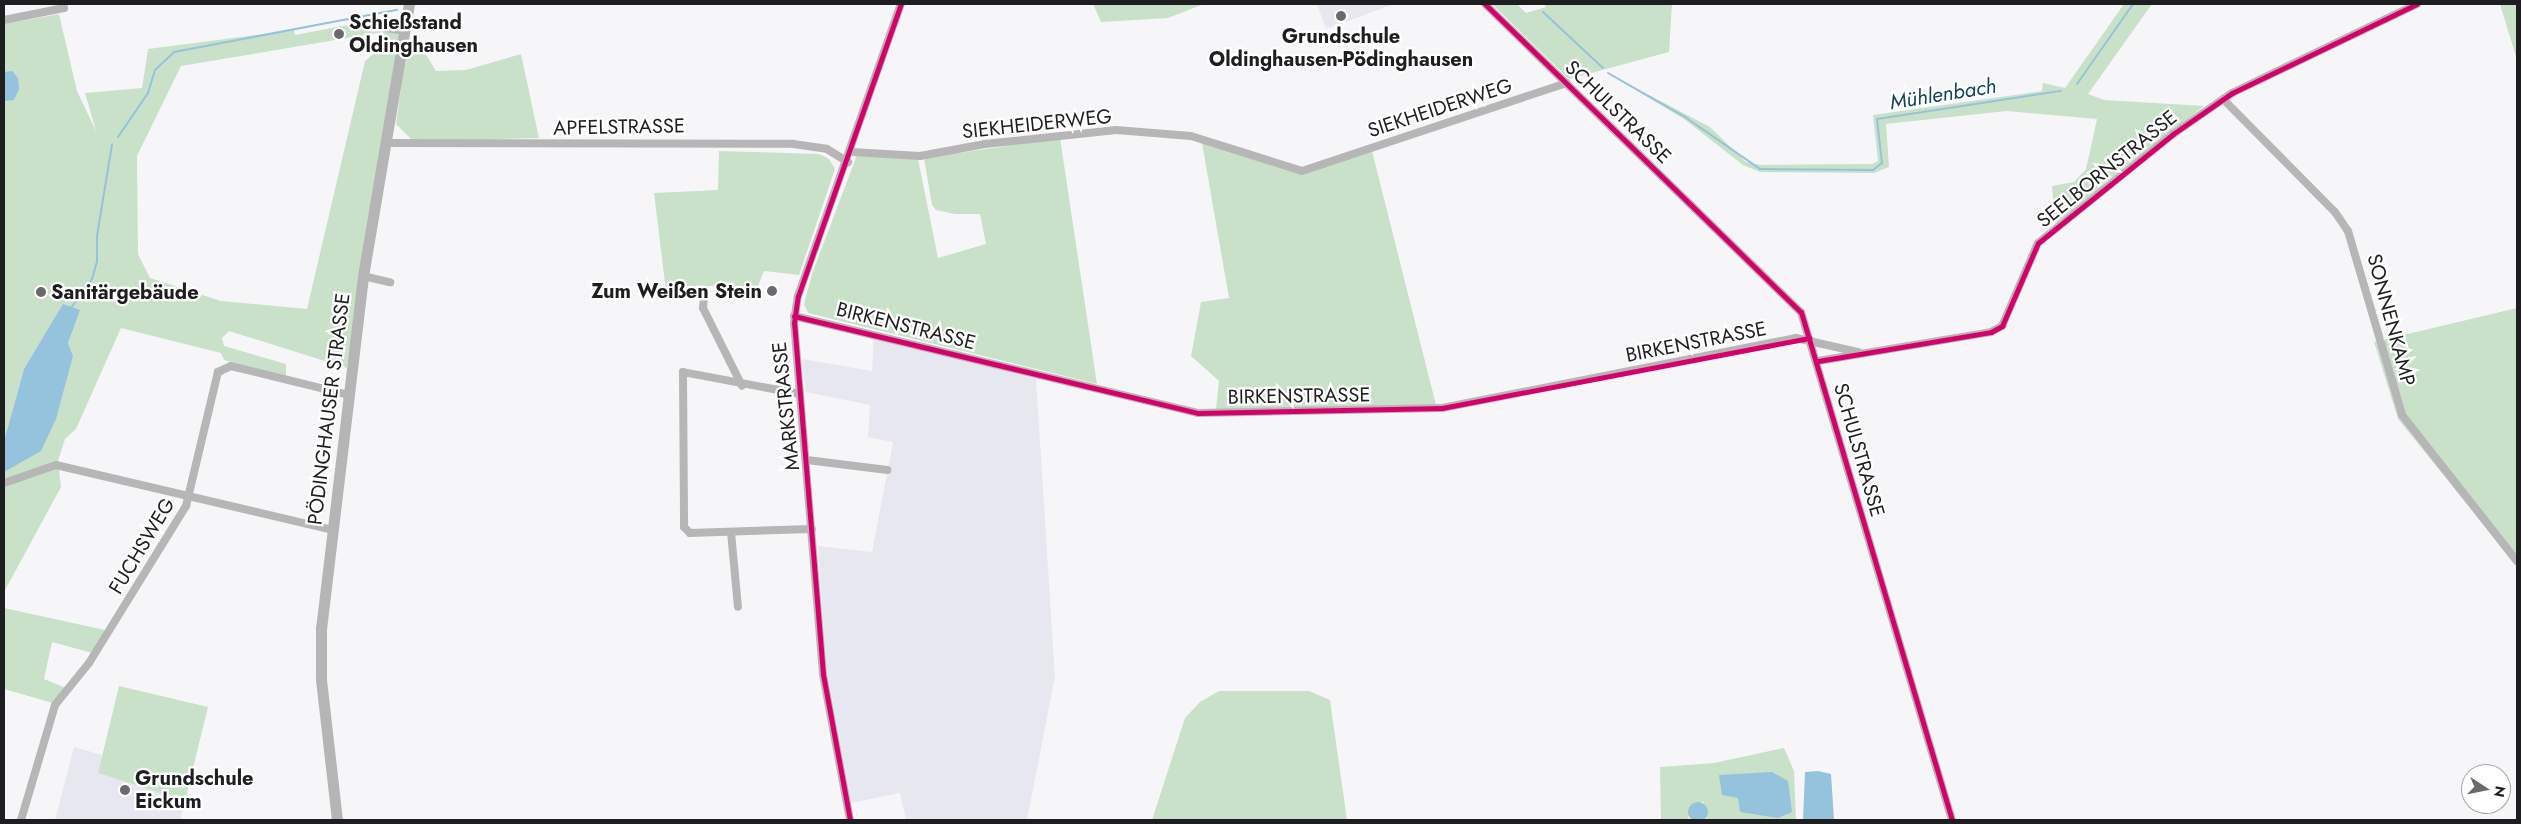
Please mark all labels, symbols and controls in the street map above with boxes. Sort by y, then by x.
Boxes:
place label: Schießstand Oldinghausen [349,10,478,57]
marker: Grundschule Oldinghausen-Pödinghausen [1335,10,1347,22]
place label: Grundschule Oldinghausen-Pödinghausen [1209,24,1473,71]
marker: Schießstand Oldinghausen [333,28,345,40]
street label: SCHULSTRASSE [1560,55,1676,169]
street label: SIEKHEIDERWEG [1365,73,1515,143]
water label: Mühlenbach [1888,73,1998,115]
street label: SIEKHEIDERWEG [961,104,1113,144]
street label: SEELBORNSTRASSE [2032,105,2182,233]
street label: APFELSTRASSE [553,114,685,140]
street label: SONNENKAMP [2362,251,2420,389]
place label: Zum Weißen Stein [591,279,762,303]
place label: Sanitärgebäude [51,280,199,304]
marker: Zum Weißen Stein [766,285,778,297]
marker: Sanitärgebäude [35,286,47,298]
street label: PÖDINGHAUSER STRASSE [303,292,355,526]
street label: BIRKENSTRASSE [834,297,978,355]
street label: BIRKENSTRASSE [1624,317,1768,367]
street label: MARKSTRASSE [767,340,805,472]
street label: SCHULSTRASSE [1828,380,1890,520]
street label: BIRKENSTRASSE [1227,383,1371,409]
street label: FUCHSWEG [104,494,180,598]
north arrow [2461,764,2511,814]
place label: Grundschule Eickum [135,766,254,813]
marker: Grundschule Eickum [119,784,131,796]
text: N [2489,784,2511,799]

